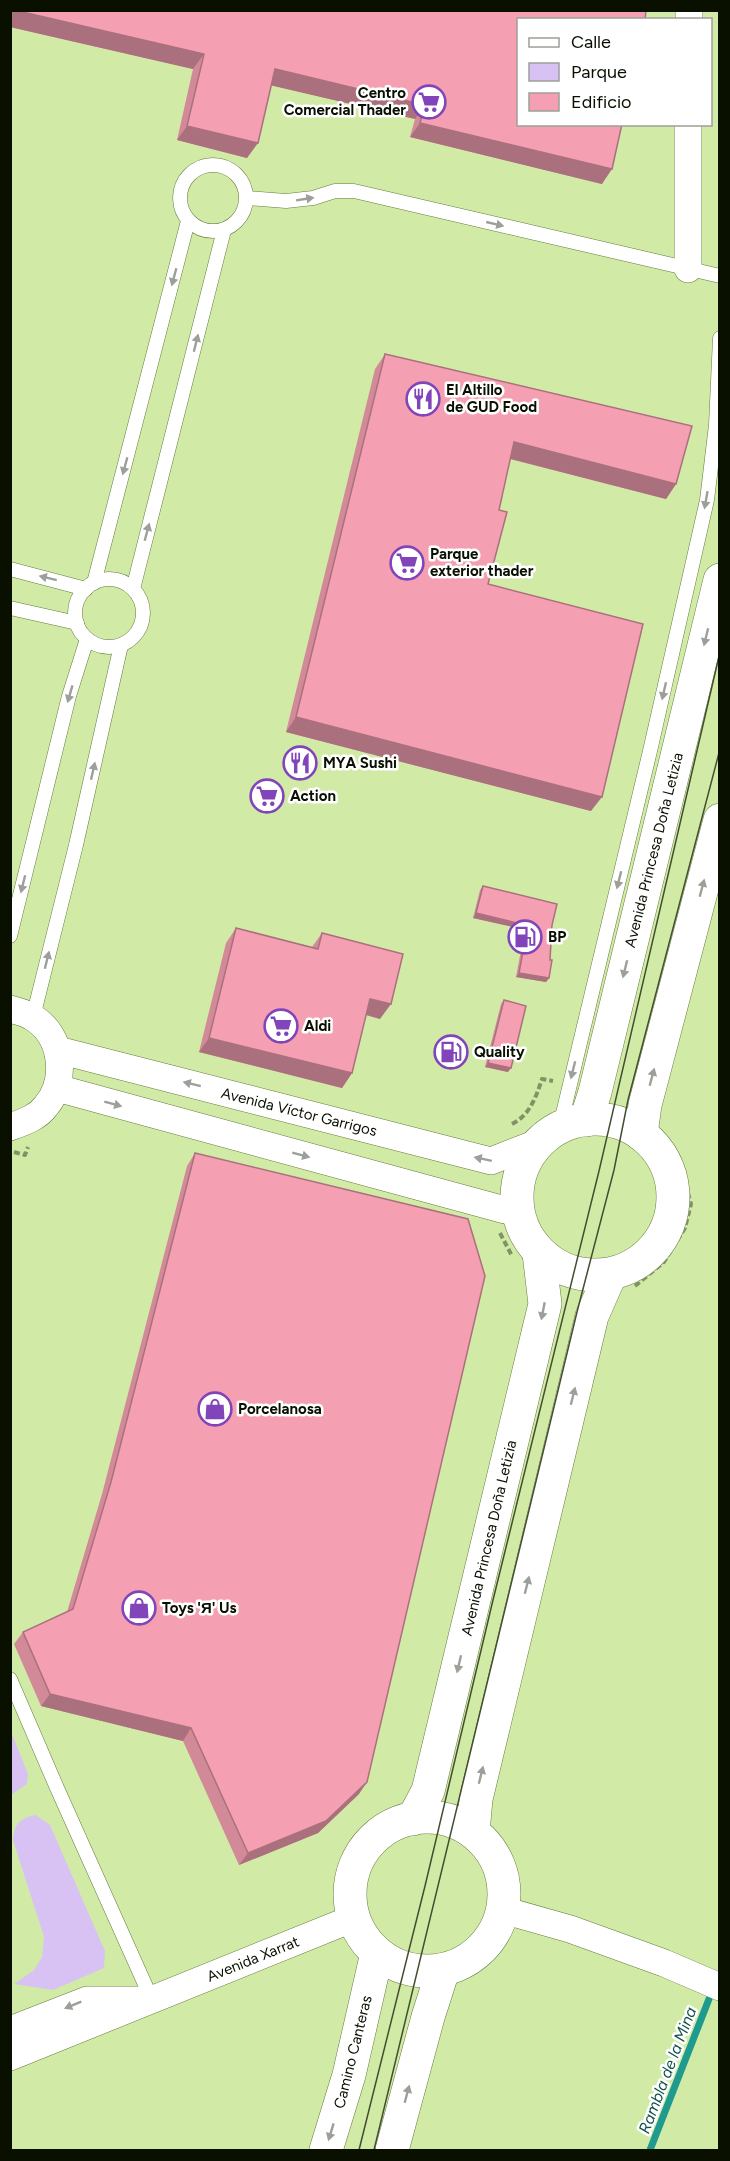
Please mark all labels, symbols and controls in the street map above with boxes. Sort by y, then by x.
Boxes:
legend [517,18,712,126]
text: Calle [571,31,611,53]
text: Parque [571,61,627,83]
place label: Centro Comercial Thader [284,84,406,119]
supermarket icon: Centro Comercial Thader [411,84,447,120]
text: Edificio [571,91,632,113]
one-way arrow [296,194,315,203]
one-way arrow [486,219,504,229]
one-way arrow [168,268,178,286]
one-way arrow [191,334,201,352]
restaurant icon: El Altillo de GUD Food [405,381,441,417]
place label: El Altillo de GUD Food [446,381,537,416]
one-way arrow [119,457,129,475]
one-way arrow [702,491,711,510]
one-way arrow [143,523,153,541]
supermarket icon: Parque exterior thader [389,545,425,581]
place label: Parque exterior thader [430,545,534,580]
one-way arrow [39,573,58,583]
one-way arrow [700,627,710,646]
one-way arrow [659,681,668,700]
one-way arrow [64,685,74,704]
restaurant icon: MYA Sushi [282,745,318,781]
street label: Avenida Princesa Doña Letizia [621,751,687,949]
place label: MYA Sushi [323,754,397,772]
one-way arrow [89,761,99,780]
supermarket icon: Action [249,778,285,814]
place label: Action [290,787,336,805]
one-way arrow [614,871,623,890]
one-way arrow [18,875,28,893]
one-way arrow [697,879,707,897]
fuel station icon: BP [507,919,543,955]
place label: BP [548,928,566,946]
one-way arrow [43,951,53,969]
one-way arrow [620,960,630,978]
supermarket icon: Aldi [263,1008,299,1044]
place label: Aldi [304,1017,331,1035]
fuel station icon: Quality [433,1034,469,1070]
place label: Quality [474,1043,525,1061]
one-way arrow [568,1061,578,1079]
one-way arrow [648,1068,657,1086]
one-way arrow [183,1079,201,1089]
street label: Avenida Víctor Garrigos [219,1084,379,1140]
one-way arrow [104,1100,122,1109]
one-way arrow [292,1150,311,1160]
one-way arrow [473,1153,492,1163]
one-way arrow [538,1301,547,1320]
one-way arrow [568,1386,578,1405]
shop icon: Porcelanosa [197,1391,233,1427]
place label: Porcelanosa [238,1400,322,1418]
street label: Avenida Princesa Doña Letizia [458,1438,520,1638]
one-way arrow [523,1576,533,1594]
shop icon: Toys 'Я' Us [121,1590,157,1626]
place label: Toys 'Я' Us [162,1599,237,1617]
one-way arrow [453,1654,463,1673]
one-way arrow [477,1766,487,1784]
street label: Avenida Xarrat [204,1932,302,1986]
street label: Camino Canteras [330,1994,376,2110]
one-way arrow [64,2001,82,2010]
water label: Rambla de la Mina [635,2004,700,2136]
one-way arrow [403,2085,412,2103]
one-way arrow [326,2123,335,2141]

